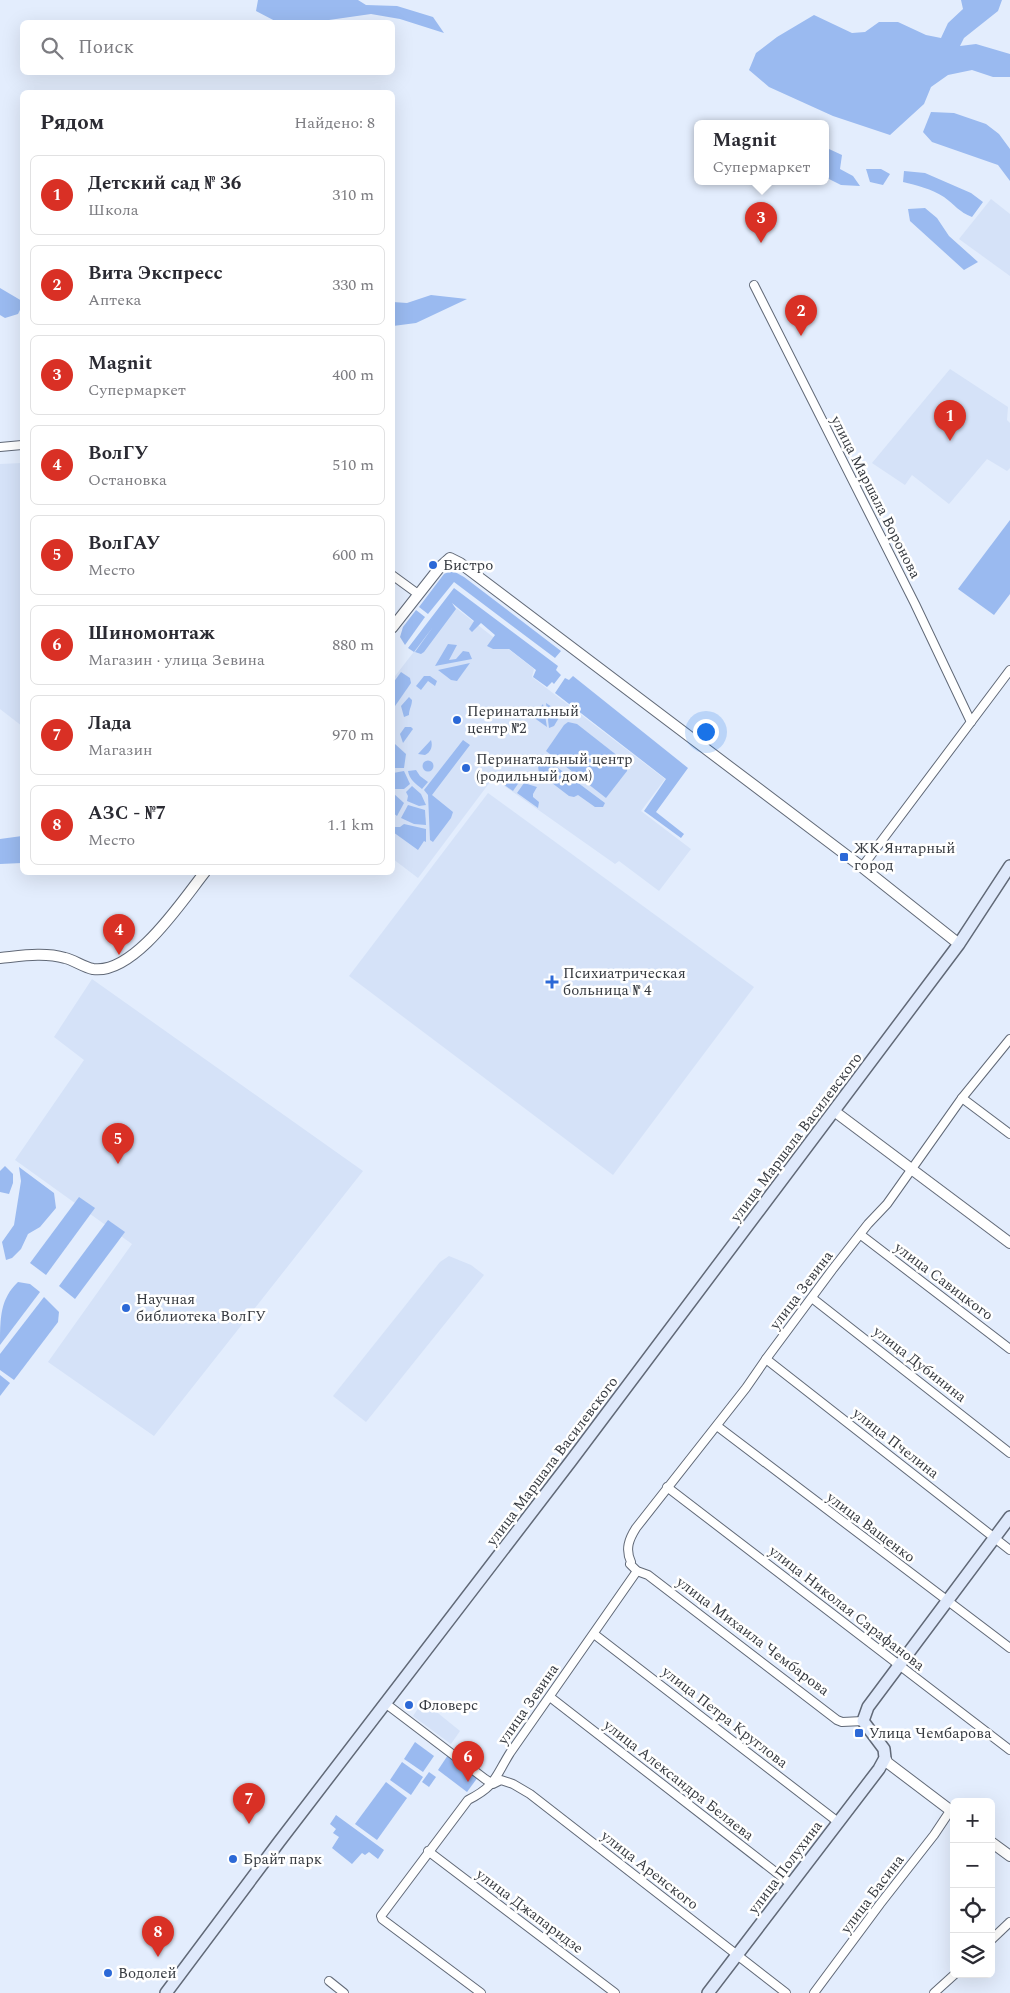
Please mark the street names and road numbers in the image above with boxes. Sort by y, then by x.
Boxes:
street label: улица Маршала Воронова [824,411,927,583]
street label: улица Маршала Василевского [724,1048,868,1228]
street label: улица Савицкого [889,1236,998,1326]
street label: улица Зевина [763,1245,839,1336]
street label: улица Дубинина [867,1320,972,1409]
street label: улица Маршала Василевского [480,1372,624,1552]
street label: улица Пчелина [847,1402,944,1485]
street label: улица Ващенко [821,1486,920,1569]
street label: улица Николая Сарафанова [763,1539,930,1677]
street label: улица Михаила Чембарова [670,1570,835,1702]
street label: улица Зевина [491,1659,565,1750]
street label: улица Петра Круглова [656,1660,793,1775]
street label: улица Александра Беляева [598,1714,759,1847]
street label: улица Полухина [742,1815,829,1920]
street label: улица Аренского [595,1824,703,1916]
street label: улица Басина [834,1849,910,1940]
street label: улица Джапаридзе [470,1863,588,1960]

